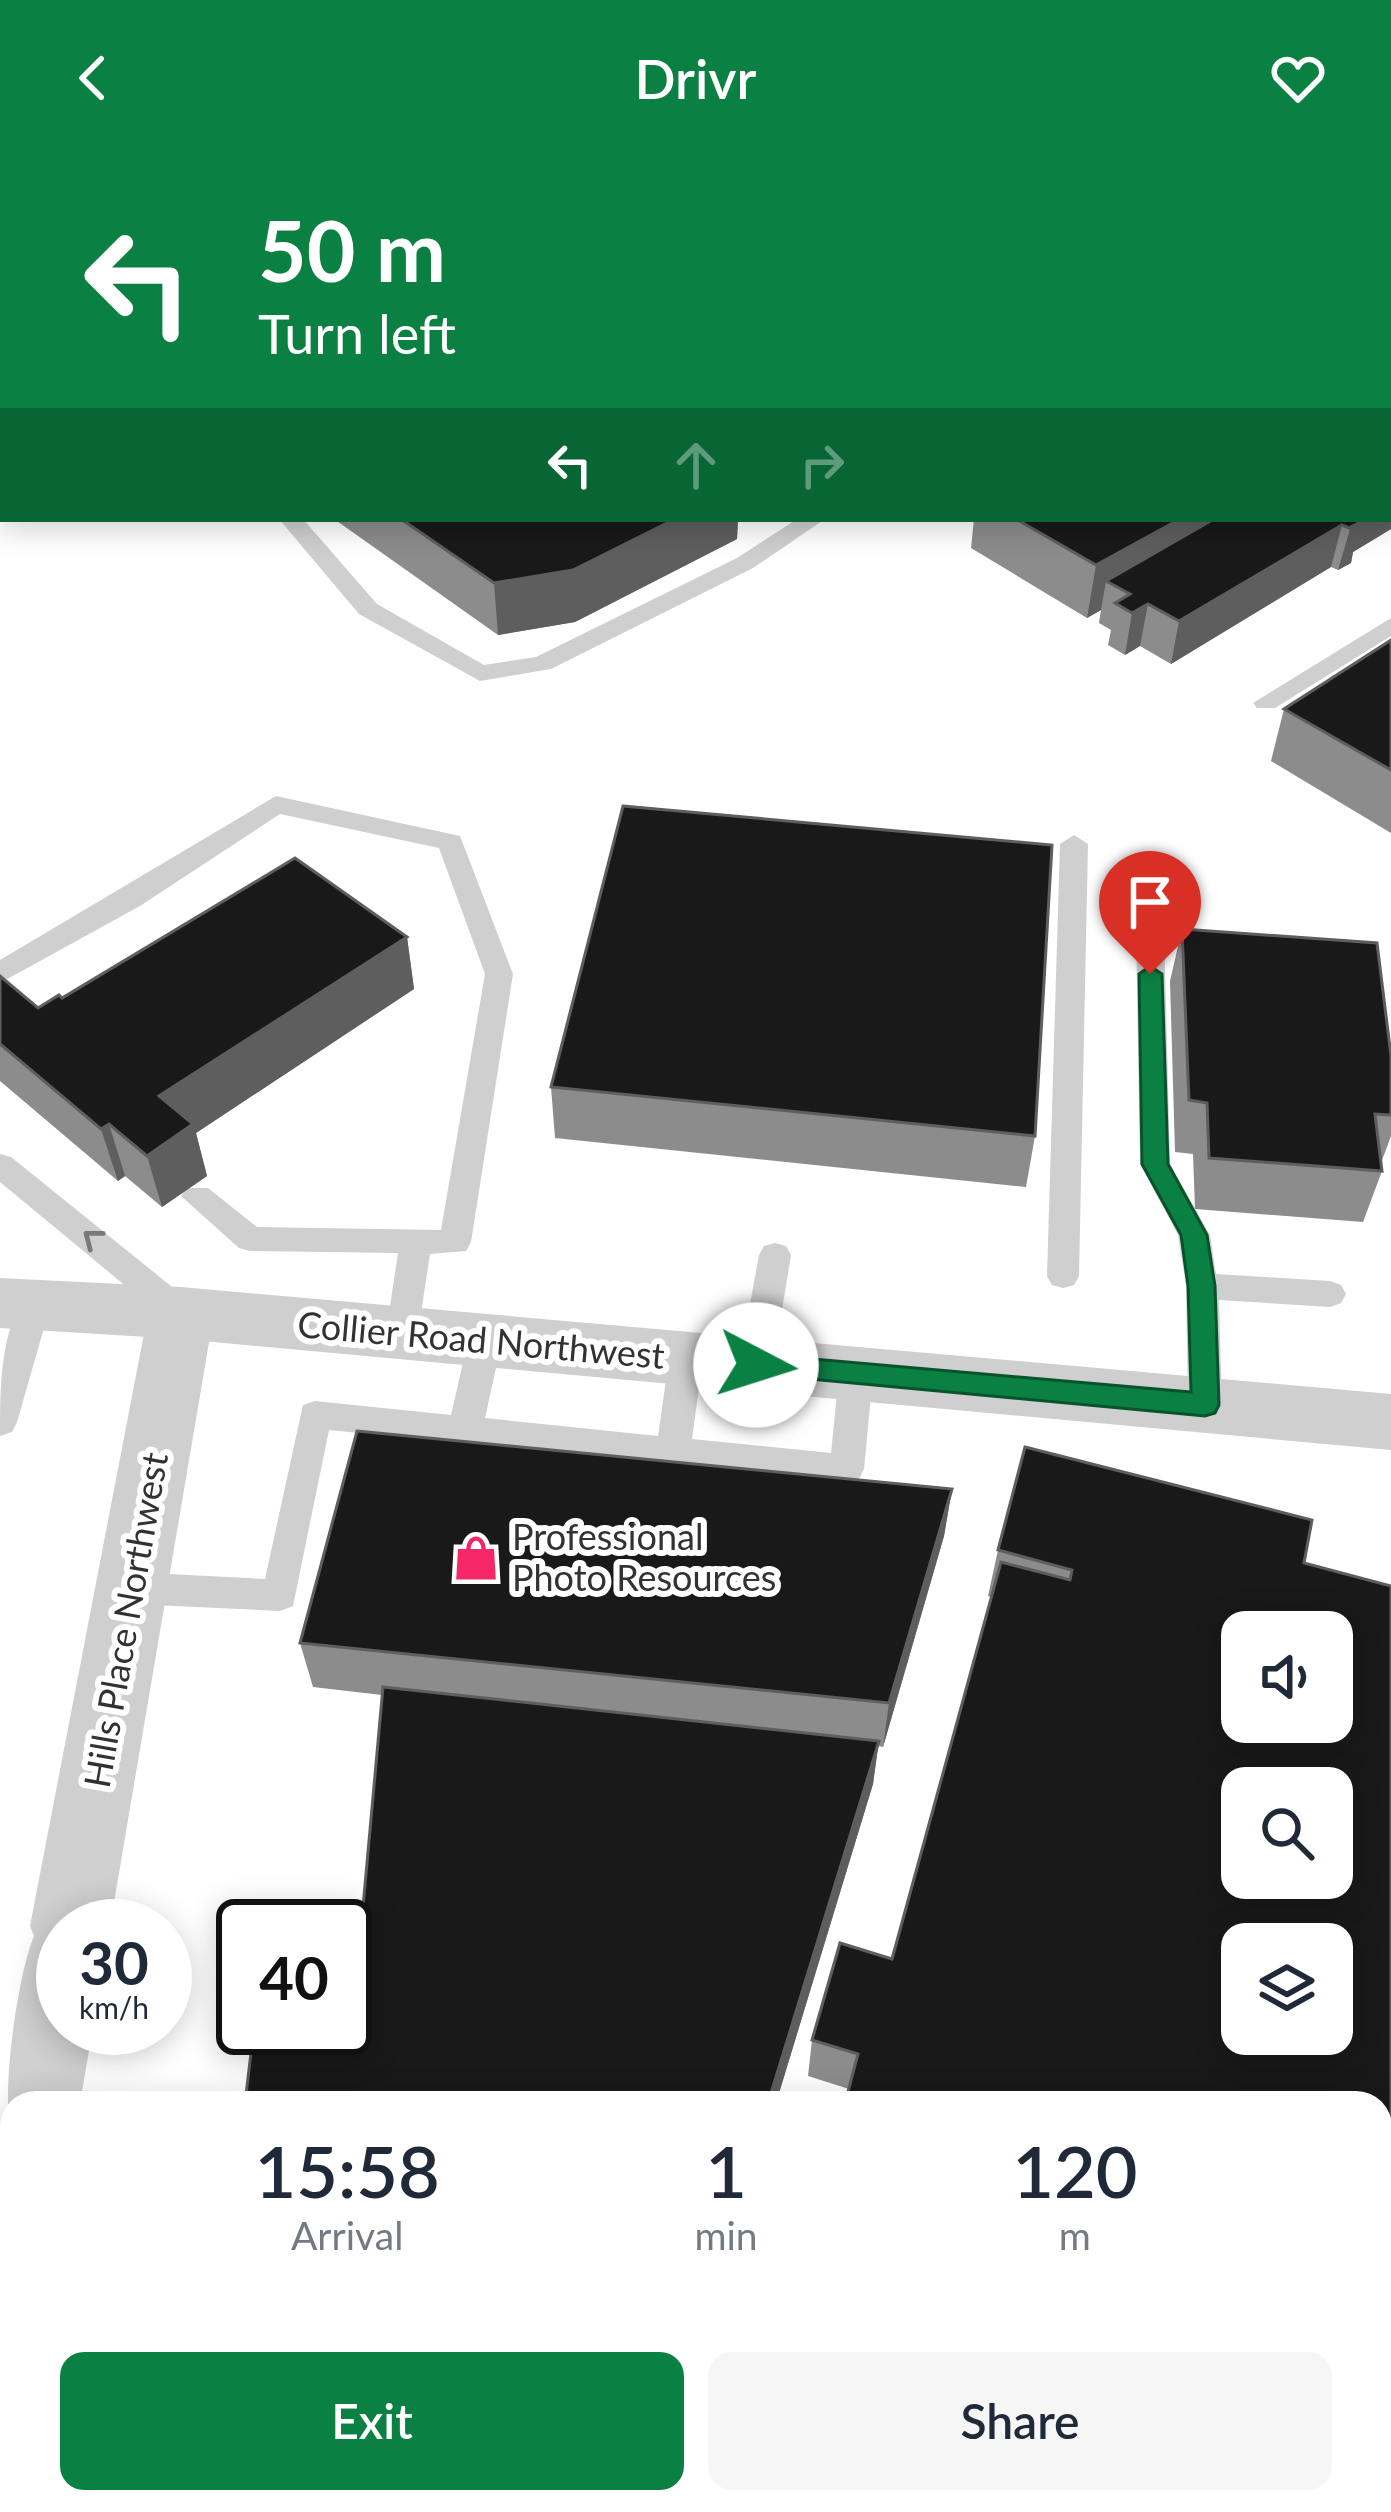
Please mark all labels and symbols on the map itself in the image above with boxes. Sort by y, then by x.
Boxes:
pin [1099,851,1201,974]
one-way arrow [83,1231,105,1252]
street label: Collier Road Northwest [296,1301,667,1377]
position arrow [693,1302,819,1428]
street label: Hills Place Northwest [74,1449,176,1791]
place label: Professional Photo Resources [512,1514,776,1599]
shop icon: Professional Photo Resources [451,1533,501,1583]
speed limit sign: 40 [216,1899,372,2055]

